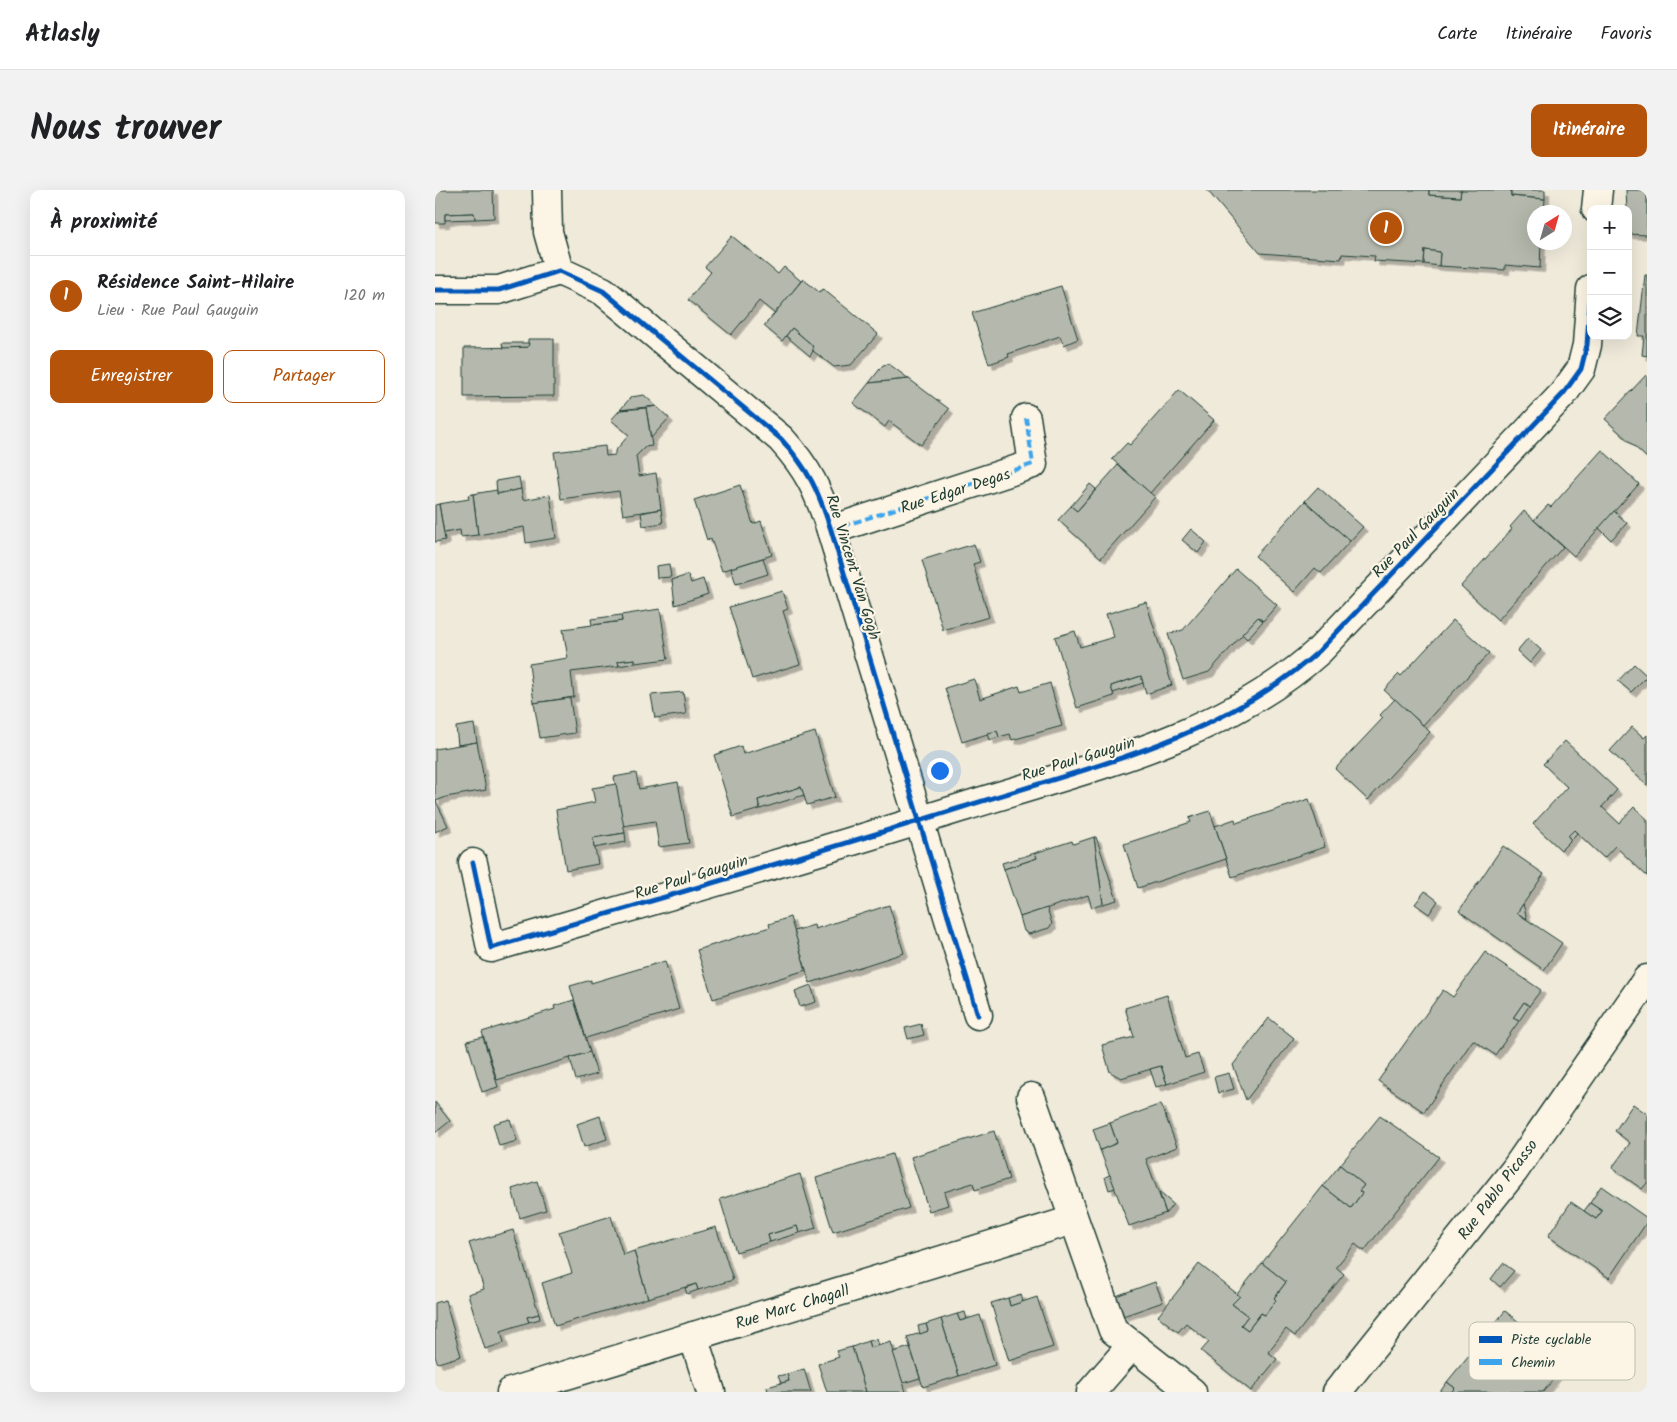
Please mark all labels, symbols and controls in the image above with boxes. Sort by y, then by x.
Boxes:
text: Atlasly [25,15,100,54]
text: Carte [1437,20,1477,49]
text: Itinéraire [1505,20,1572,49]
text: Favoris [1600,20,1652,49]
text: Nous trouver [30,102,221,158]
button: Itinéraire [1531,104,1647,157]
north arrow [1527,205,1572,250]
map controls [1587,205,1632,340]
button: + [1587,205,1632,250]
text: À proximité [50,206,157,239]
pin: 1 [1370,209,1402,247]
button: − [1587,250,1632,295]
text: Résidence Saint-Hilaire [97,268,294,298]
text: 1 [64,283,68,308]
text: 120 m [344,283,385,308]
button: layers [1587,295,1632,340]
text: Lieu · Rue Paul Gauguin [97,298,259,323]
button: Enregistrer [50,350,213,403]
button: Partager [223,350,385,403]
street label: Rue Edgar Degas [897,462,1014,521]
street label: Rue Paul Gauguin [1366,482,1466,584]
street label: Rue Vincent Van Gogh [819,492,887,643]
street label: Rue Paul Gauguin [1019,730,1138,789]
your location [927,758,953,784]
street label: Rue Paul Gauguin [632,848,751,907]
street label: Rue Pablo Picasso [1452,1134,1545,1246]
street label: Rue Marc Chagall [732,1278,853,1337]
legend [1469,1322,1635,1380]
text: Piste cyclable [1511,1329,1592,1351]
text: Chemin [1511,1352,1555,1374]

